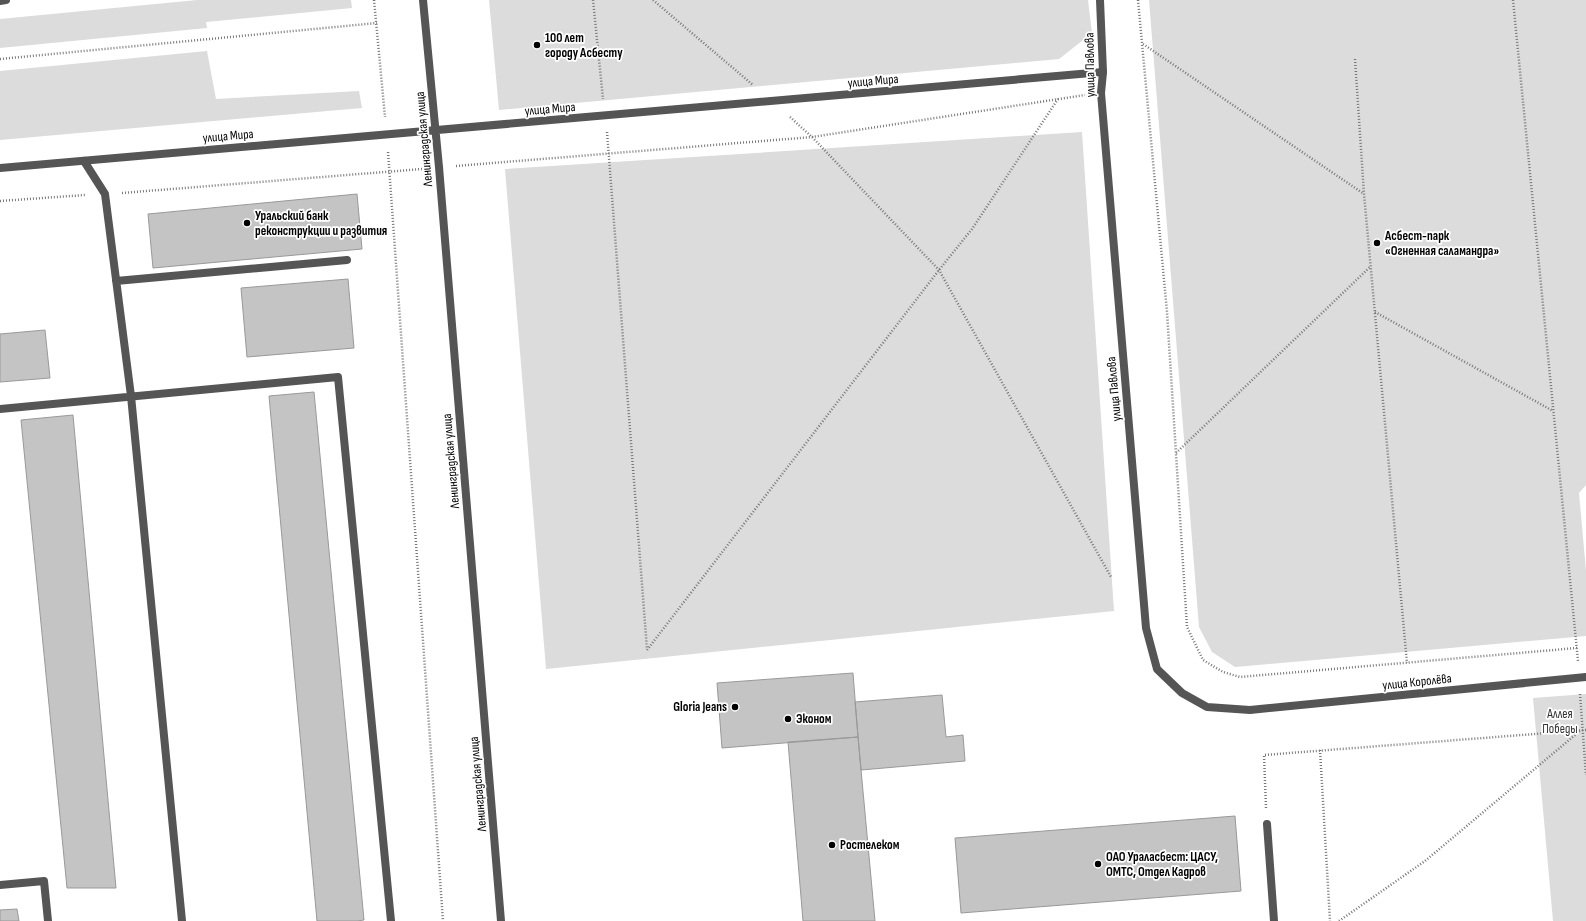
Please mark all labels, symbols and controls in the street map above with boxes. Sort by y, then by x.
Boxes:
place label: 100 лет городу Асбесту [545,30,623,61]
street label: улица Павлова [1081,32,1099,98]
marker: 100 лет городу Асбесту [532,40,542,50]
street label: улица Мира [847,71,899,91]
street label: Ленинградская улица [412,91,436,188]
street label: улица Мира [524,99,576,119]
street label: улица Мира [202,126,254,146]
place label: Уральский банк реконструкции и развития [255,208,387,239]
marker: Уральский банк реконструкции и развития [242,218,252,228]
place label: Асбест-парк «Огненная саламандра» [1384,228,1499,259]
marker: Асбест-парк «Огненная саламандра» [1372,238,1382,248]
street label: улица Павлова [1103,356,1125,422]
street label: Ленинградская улица [439,413,463,510]
street label: улица Королёва [1382,670,1452,694]
place label: Gloria Jeans [673,699,727,715]
marker: Gloria Jeans [730,702,740,712]
park label: Аллея Победы [1542,706,1578,737]
place label: Эконом [796,711,832,727]
marker: Эконом [783,714,793,724]
street label: Ленинградская улица [466,736,490,833]
place label: Ростелеком [840,837,900,853]
marker: Ростелеком [827,840,837,850]
place label: ОАО Ураласбест: ЦАСУ, ОМТС, Отдел Кадров [1106,849,1218,880]
marker: ОАО Ураласбест: ЦАСУ, ОМТС, Отдел Кадров [1093,859,1103,869]

